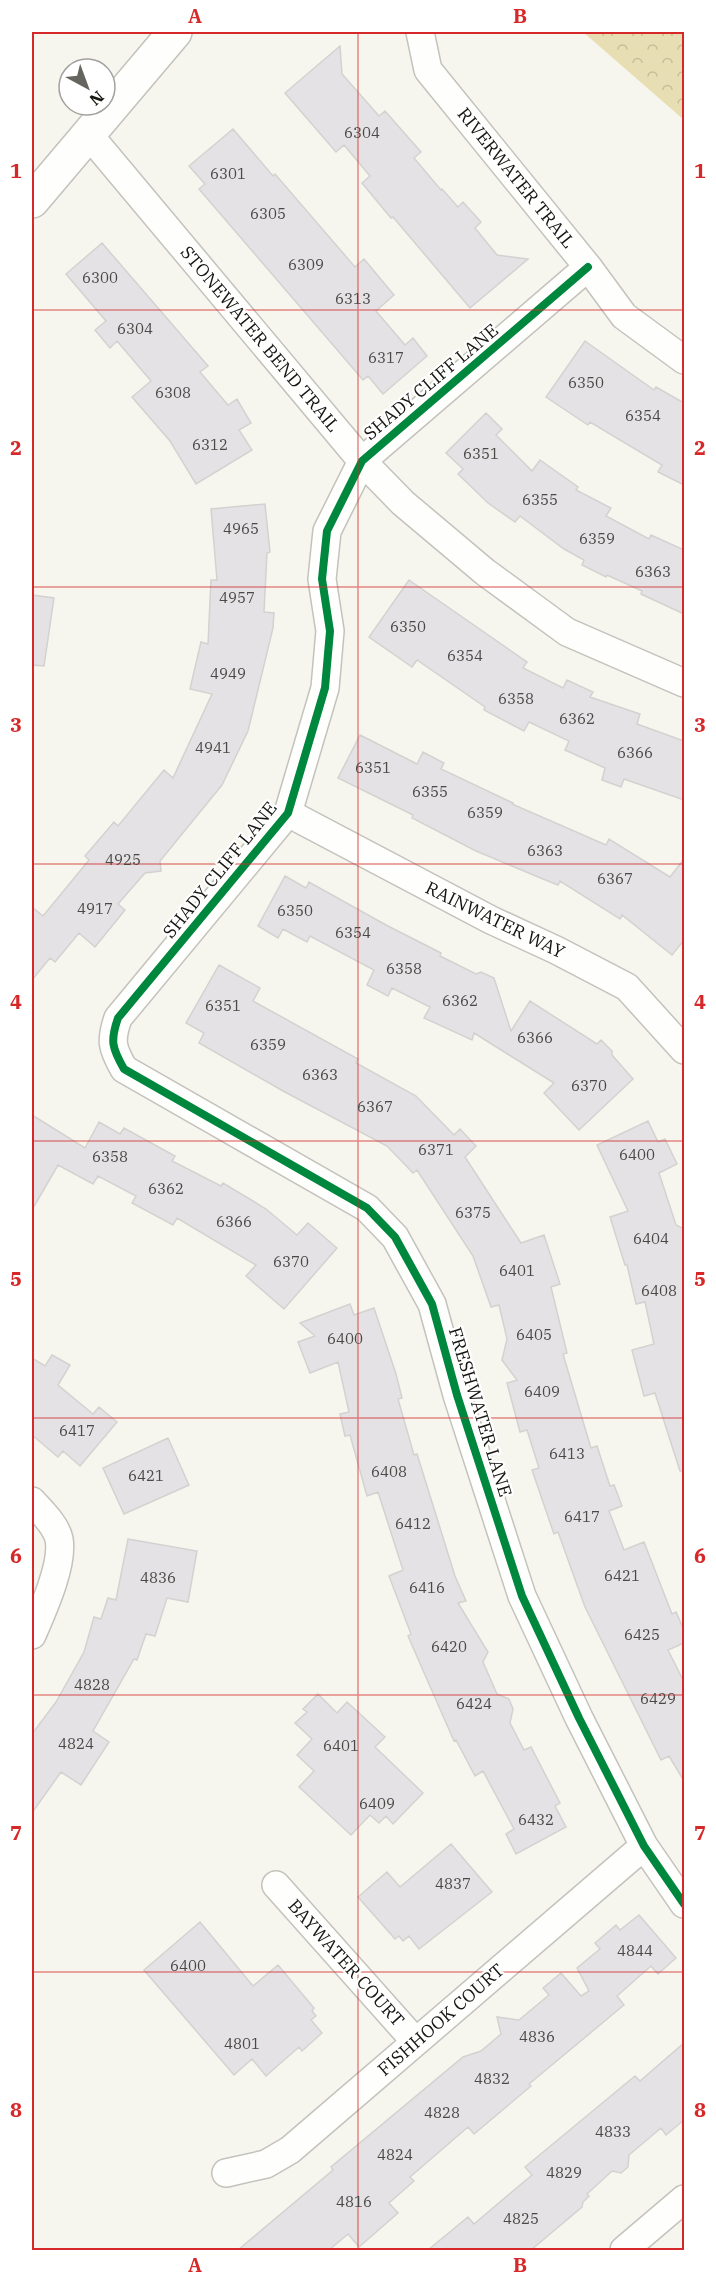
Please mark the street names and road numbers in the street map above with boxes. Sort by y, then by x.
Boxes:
street label: RIVERWATER TRAIL [453,103,580,253]
street label: STONEWATER BEND TRAIL [176,241,345,436]
street label: SHADY CLIFF LANE [359,319,503,445]
street label: SHADY CLIFF LANE [158,797,282,943]
street label: RAINWATER WAY [422,876,569,963]
street label: FRESHWATER LANE [444,1324,517,1499]
street label: BAYWATER COURT [283,1894,410,2031]
street label: FISHHOOK COURT [373,1958,509,2081]

